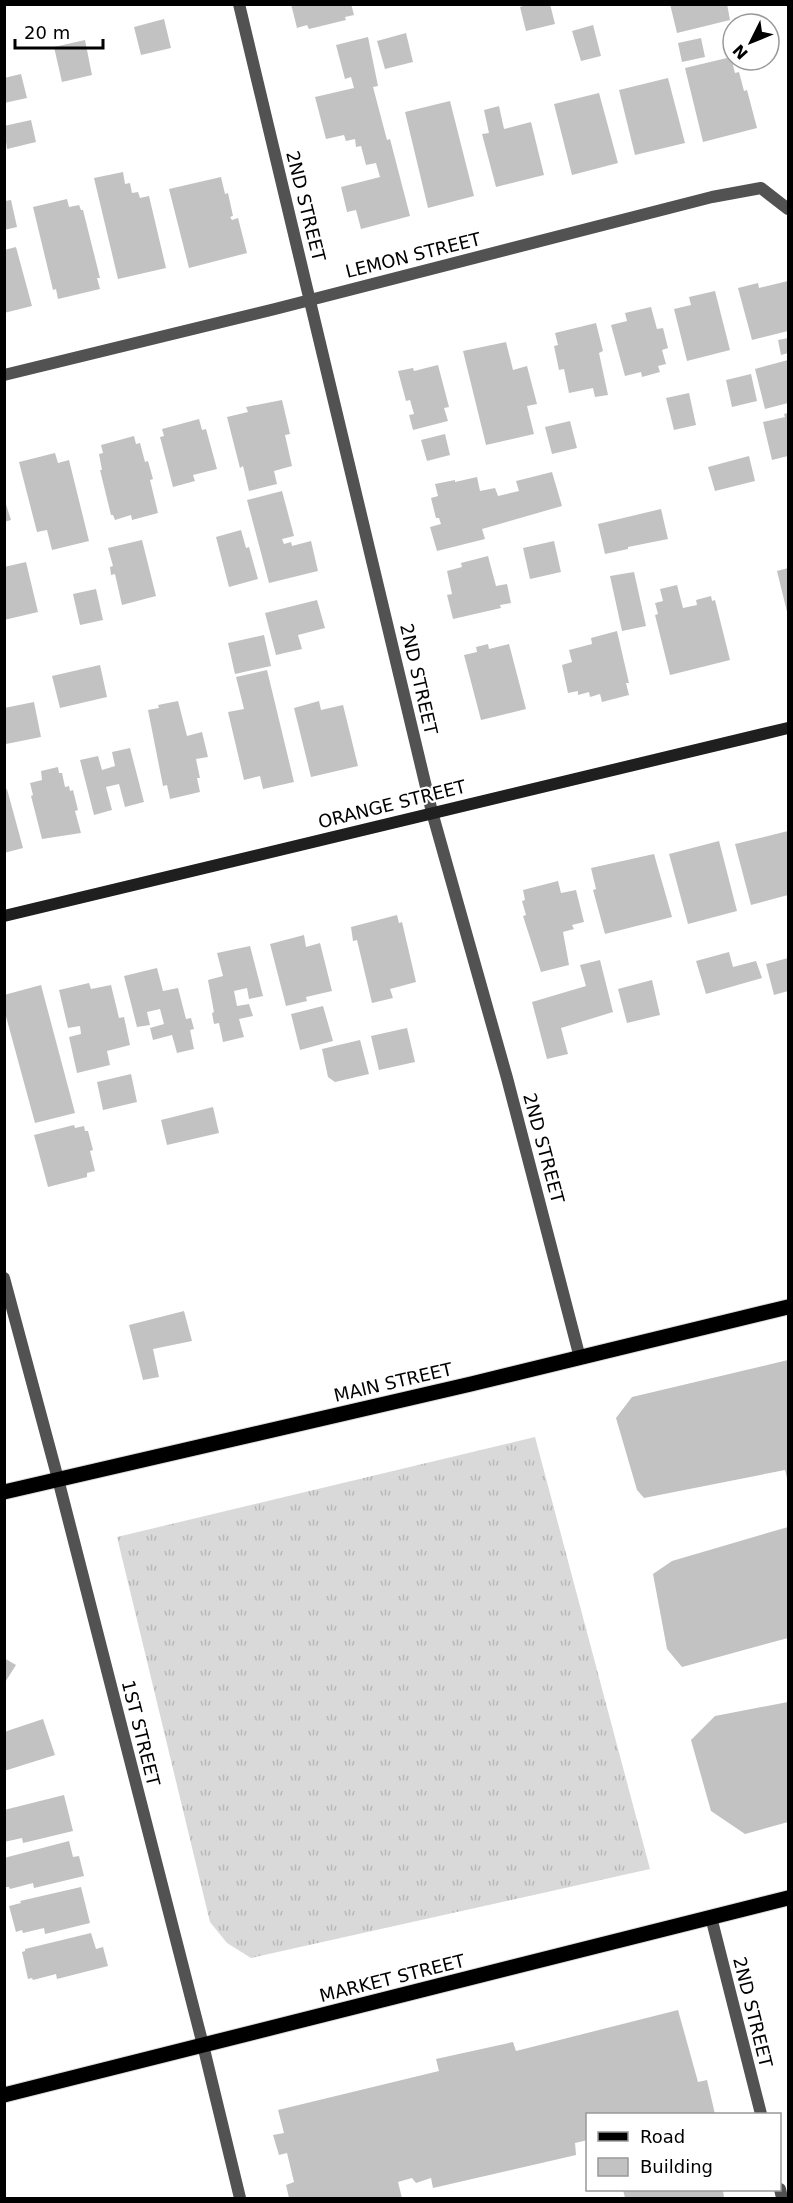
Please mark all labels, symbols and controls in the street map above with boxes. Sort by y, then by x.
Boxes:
scale bar [15,12,104,50]
north arrow [721,12,781,72]
text: 20 m [24,22,70,43]
text: N [729,41,752,63]
street label: 2ND STREET [282,149,330,264]
street label: LEMON STREET [343,228,484,282]
street label: 2ND STREET [396,622,442,737]
street label: ORANGE STREET [316,775,469,833]
street label: 2ND STREET [519,1091,569,1206]
street label: MAIN STREET [332,1358,455,1406]
street label: 1ST STREET [118,1678,165,1789]
street label: MARKET STREET [317,1950,468,2006]
street label: 2ND STREET [729,1955,777,2070]
legend [586,2113,781,2191]
text: Road [640,2126,685,2147]
text: Building [640,2156,713,2177]

